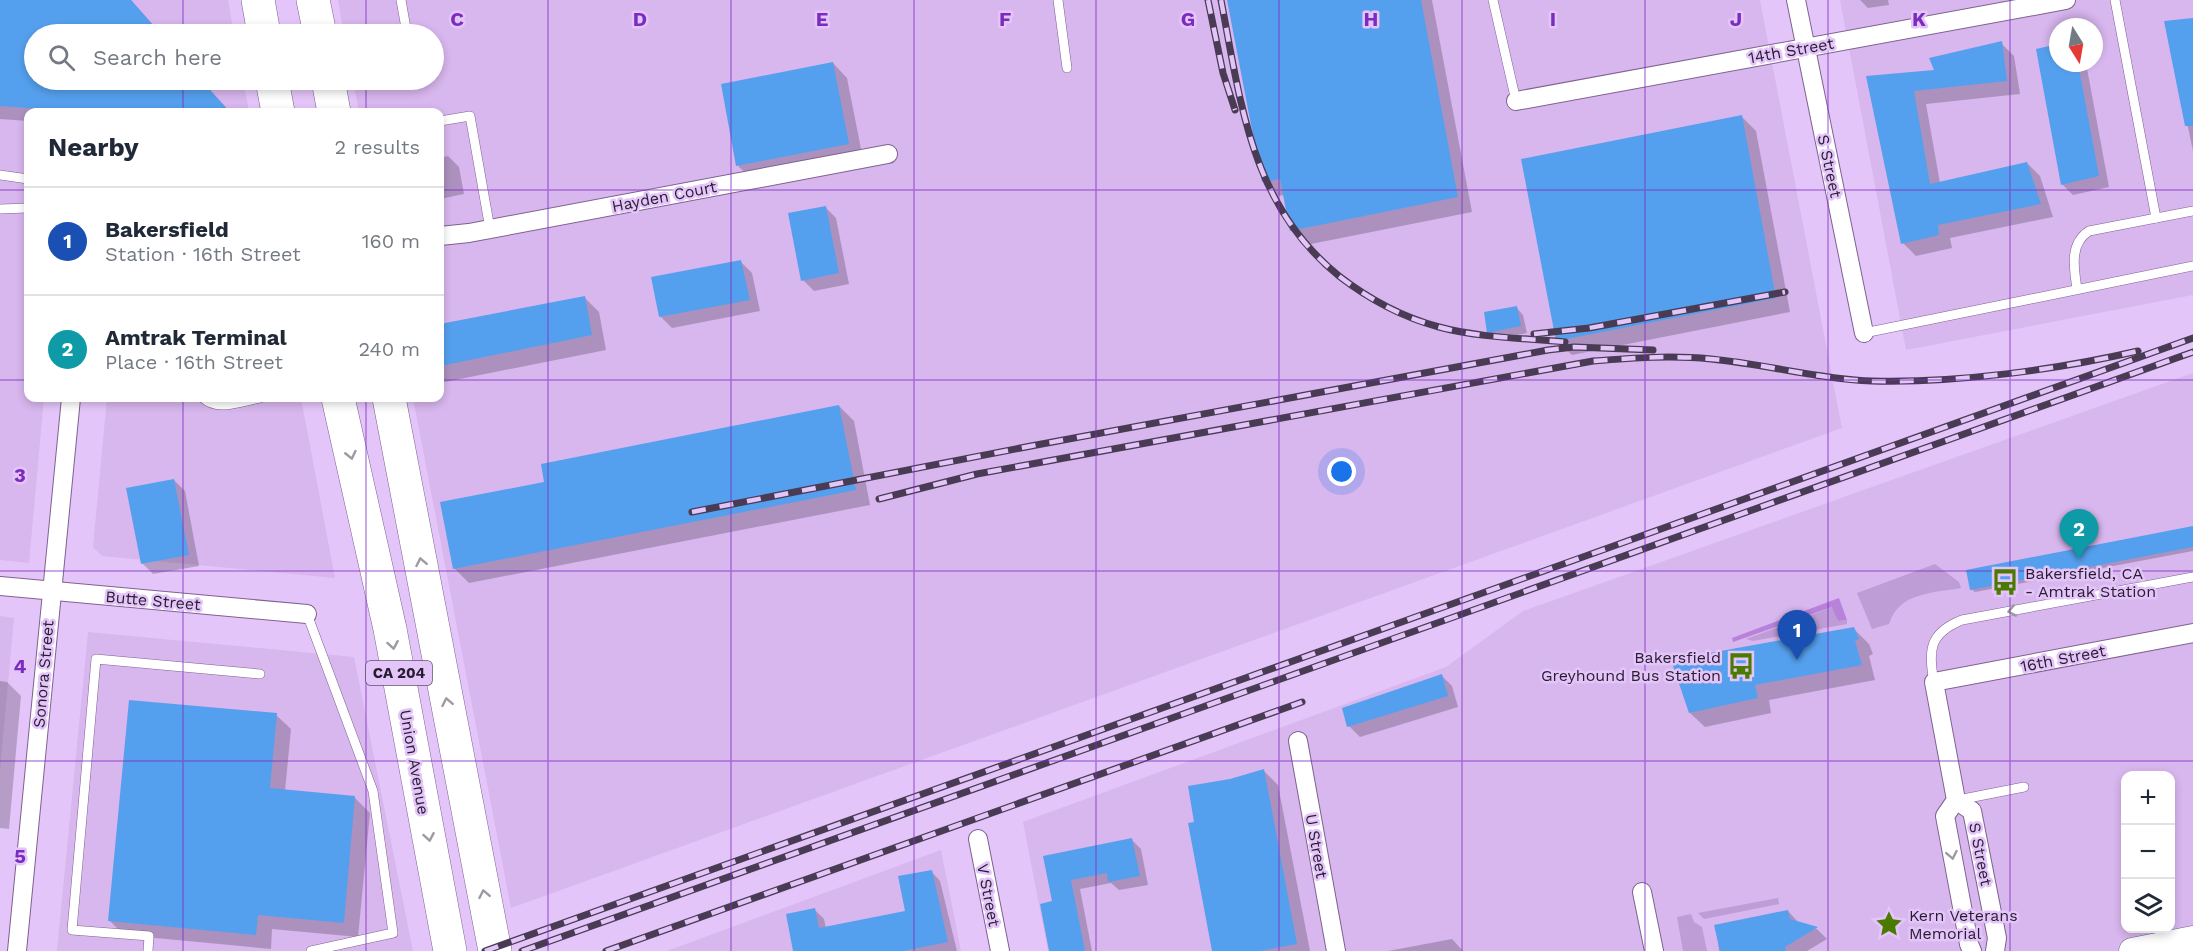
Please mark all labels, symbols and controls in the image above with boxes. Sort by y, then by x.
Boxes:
text: C [450,7,464,31]
text: D [633,7,647,31]
text: E [816,7,828,31]
text: F [999,7,1011,31]
text: G [1181,7,1195,31]
text: H [1364,7,1378,31]
text: I [1550,7,1556,31]
text: J [1730,7,1742,31]
text: K [1912,7,1926,31]
north arrow [2049,18,2103,72]
search box [24,24,444,90]
street label: 14th Street [1747,34,1835,67]
icon: search [45,41,78,74]
text: Search here [93,45,222,70]
text: Nearby [48,132,139,162]
street label: S Street [1814,133,1846,200]
text: 2 results [335,135,420,159]
street label: Hayden Court [610,177,718,216]
text: Bakersfield [105,217,229,242]
text: 1 [63,229,72,253]
text: 160 m [362,229,420,253]
text: Station · 16th Street [105,242,301,266]
text: Amtrak Terminal [105,325,287,350]
text: 2 [62,337,73,361]
text: 240 m [358,337,420,361]
text: Place · 16th Street [105,350,283,374]
one-way arrow [343,449,356,459]
your location [1327,457,1356,486]
text: 3 [14,463,26,487]
pin: 2 [2060,510,2098,559]
one-way arrow [415,558,428,568]
place label: Bakersfield, CA - Amtrak Station [2025,564,2156,601]
bus stop icon: Bakersfield, CA - Amtrak Station [1990,567,2020,597]
street label: Butte Street [105,587,202,614]
one-way arrow [2007,604,2017,617]
pin: 1 [1778,610,1816,660]
street label: Sonora Street [29,619,58,729]
one-way arrow [386,639,399,649]
street label: 16th Street [2019,641,2107,676]
place label: Bakersfield Greyhound Bus Station [1541,648,1721,685]
bus stop icon: Bakersfield Greyhound Bus Station [1726,651,1756,681]
text: 4 [14,654,27,678]
road number: CA 204 [366,661,432,685]
one-way arrow [441,697,454,707]
street label: Union Avenue [396,708,433,816]
map controls [2121,771,2175,933]
button: + [2121,771,2175,825]
street label: U Street [1302,812,1332,880]
street label: S Street [1965,821,1996,888]
button: − [2121,825,2175,879]
one-way arrow [422,831,435,841]
text: 5 [14,844,26,868]
one-way arrow [1945,849,1958,859]
street label: V Street [973,862,1004,928]
button: layers [2121,879,2175,933]
one-way arrow [478,889,491,899]
place label: Kern Veterans Memorial [1909,906,2018,943]
place icon: Kern Veterans Memorial [1874,909,1904,939]

